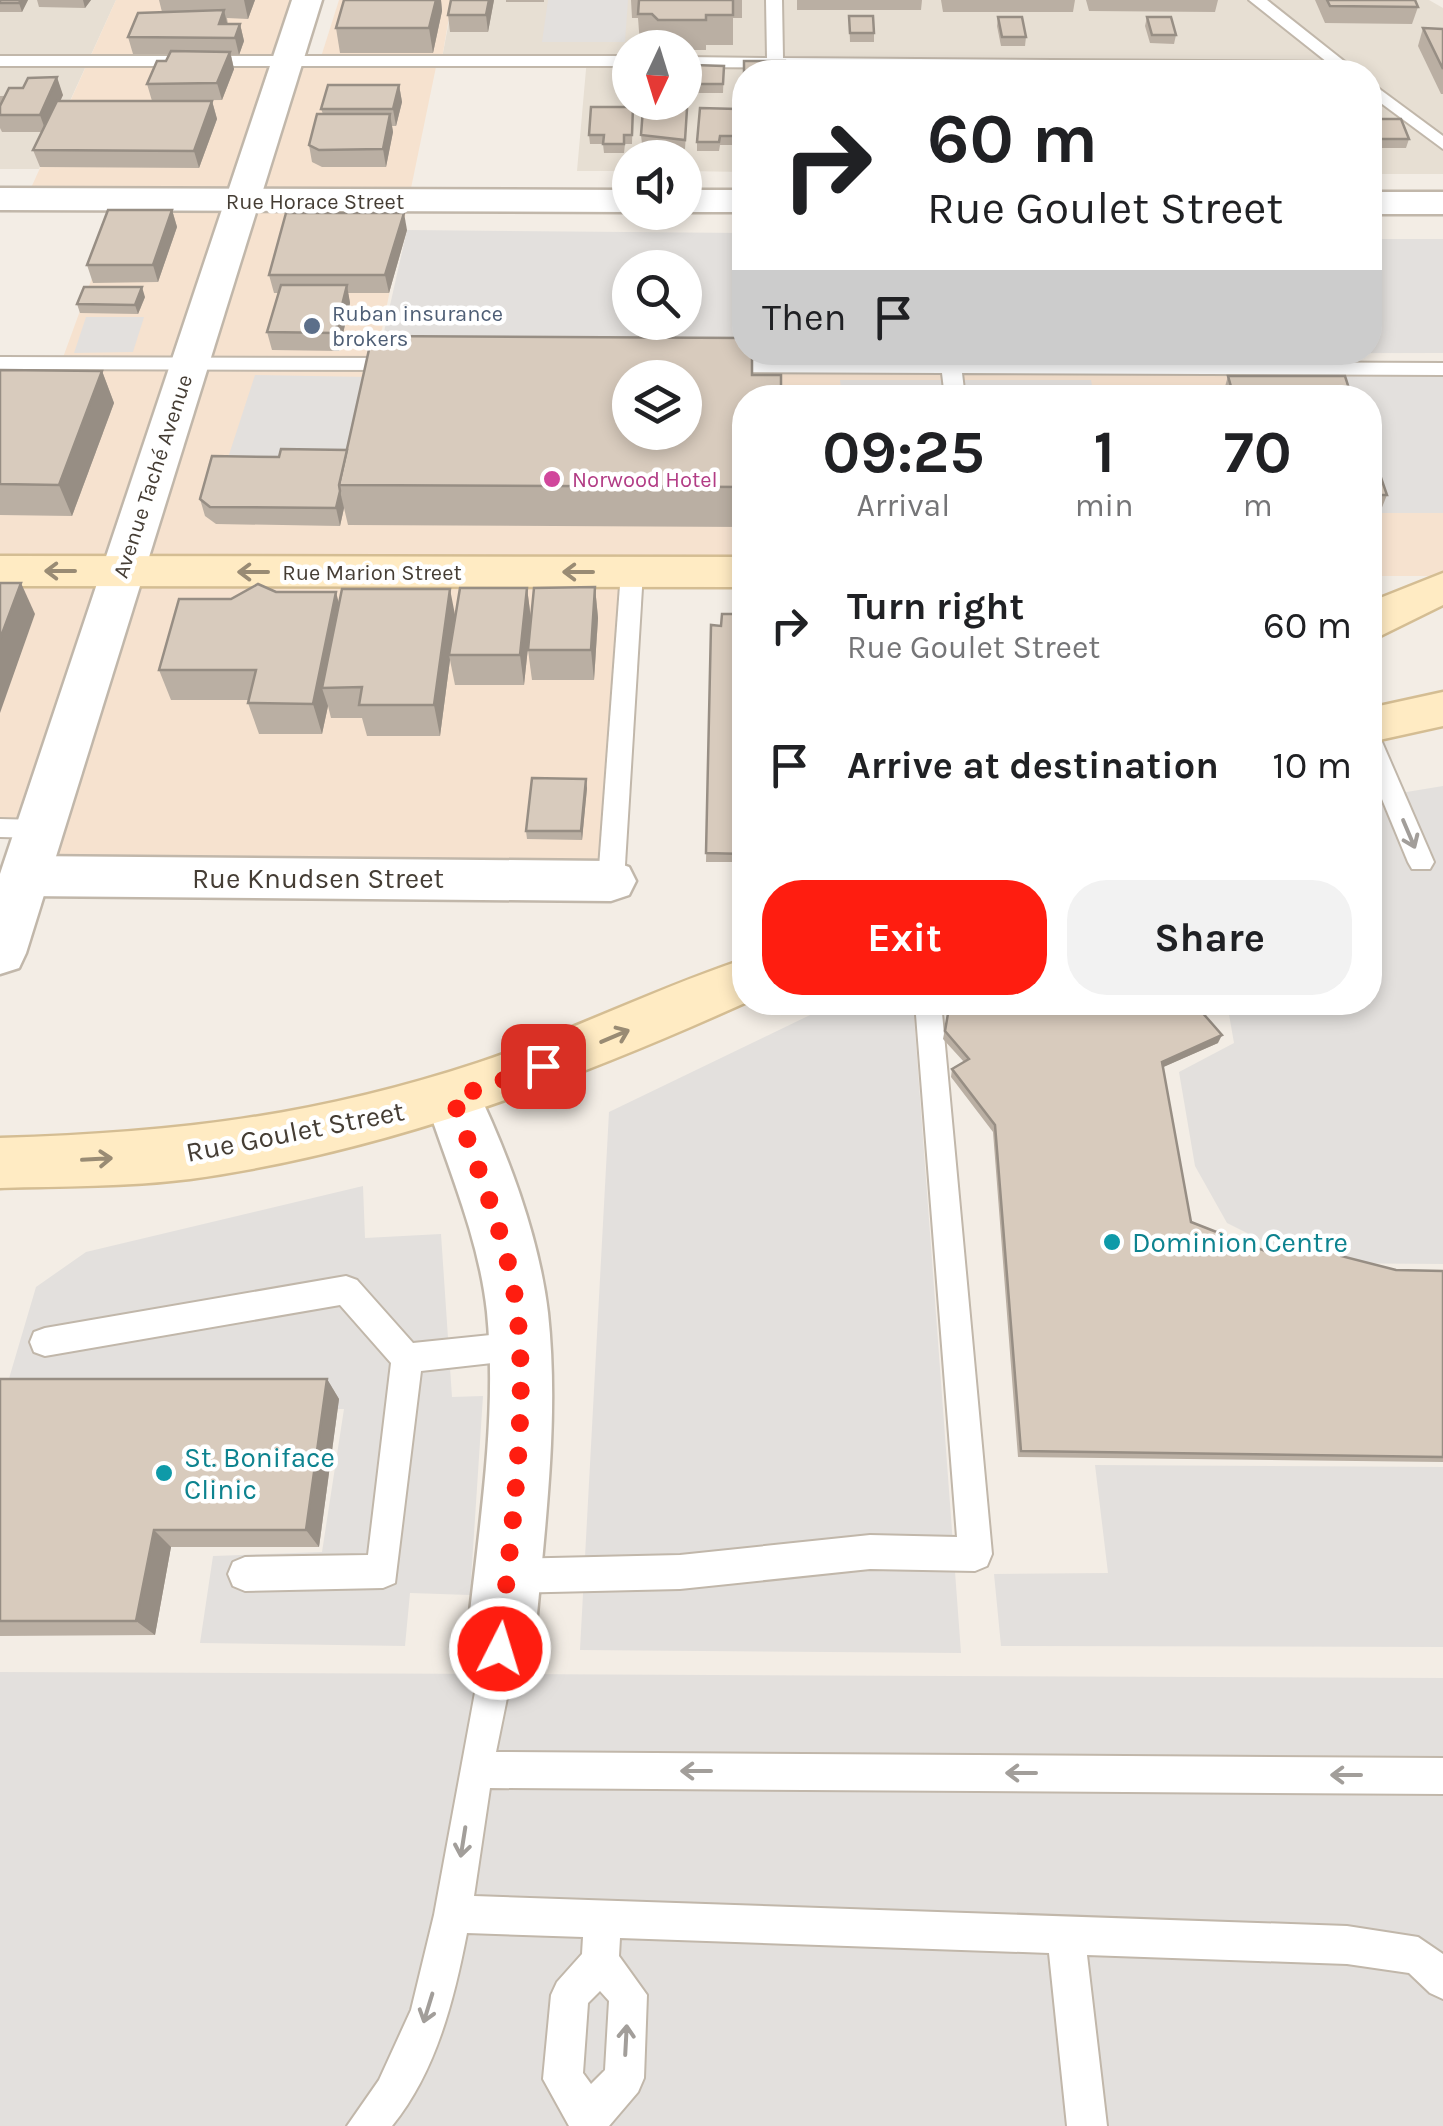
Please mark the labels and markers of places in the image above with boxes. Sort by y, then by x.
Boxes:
place label: Ruban insurance brokers [332,301,503,352]
marker: Ruban insurance brokers [301,315,323,337]
place label: Norwood Hotel [572,467,718,493]
marker: Norwood Hotel [541,468,563,490]
pin [501,1024,586,1109]
place label: Dominion Centre [1132,1226,1348,1259]
marker: Dominion Centre [1101,1231,1123,1253]
place label: St. Boniface Clinic [184,1441,335,1506]
marker: St. Boniface Clinic [153,1462,175,1484]

